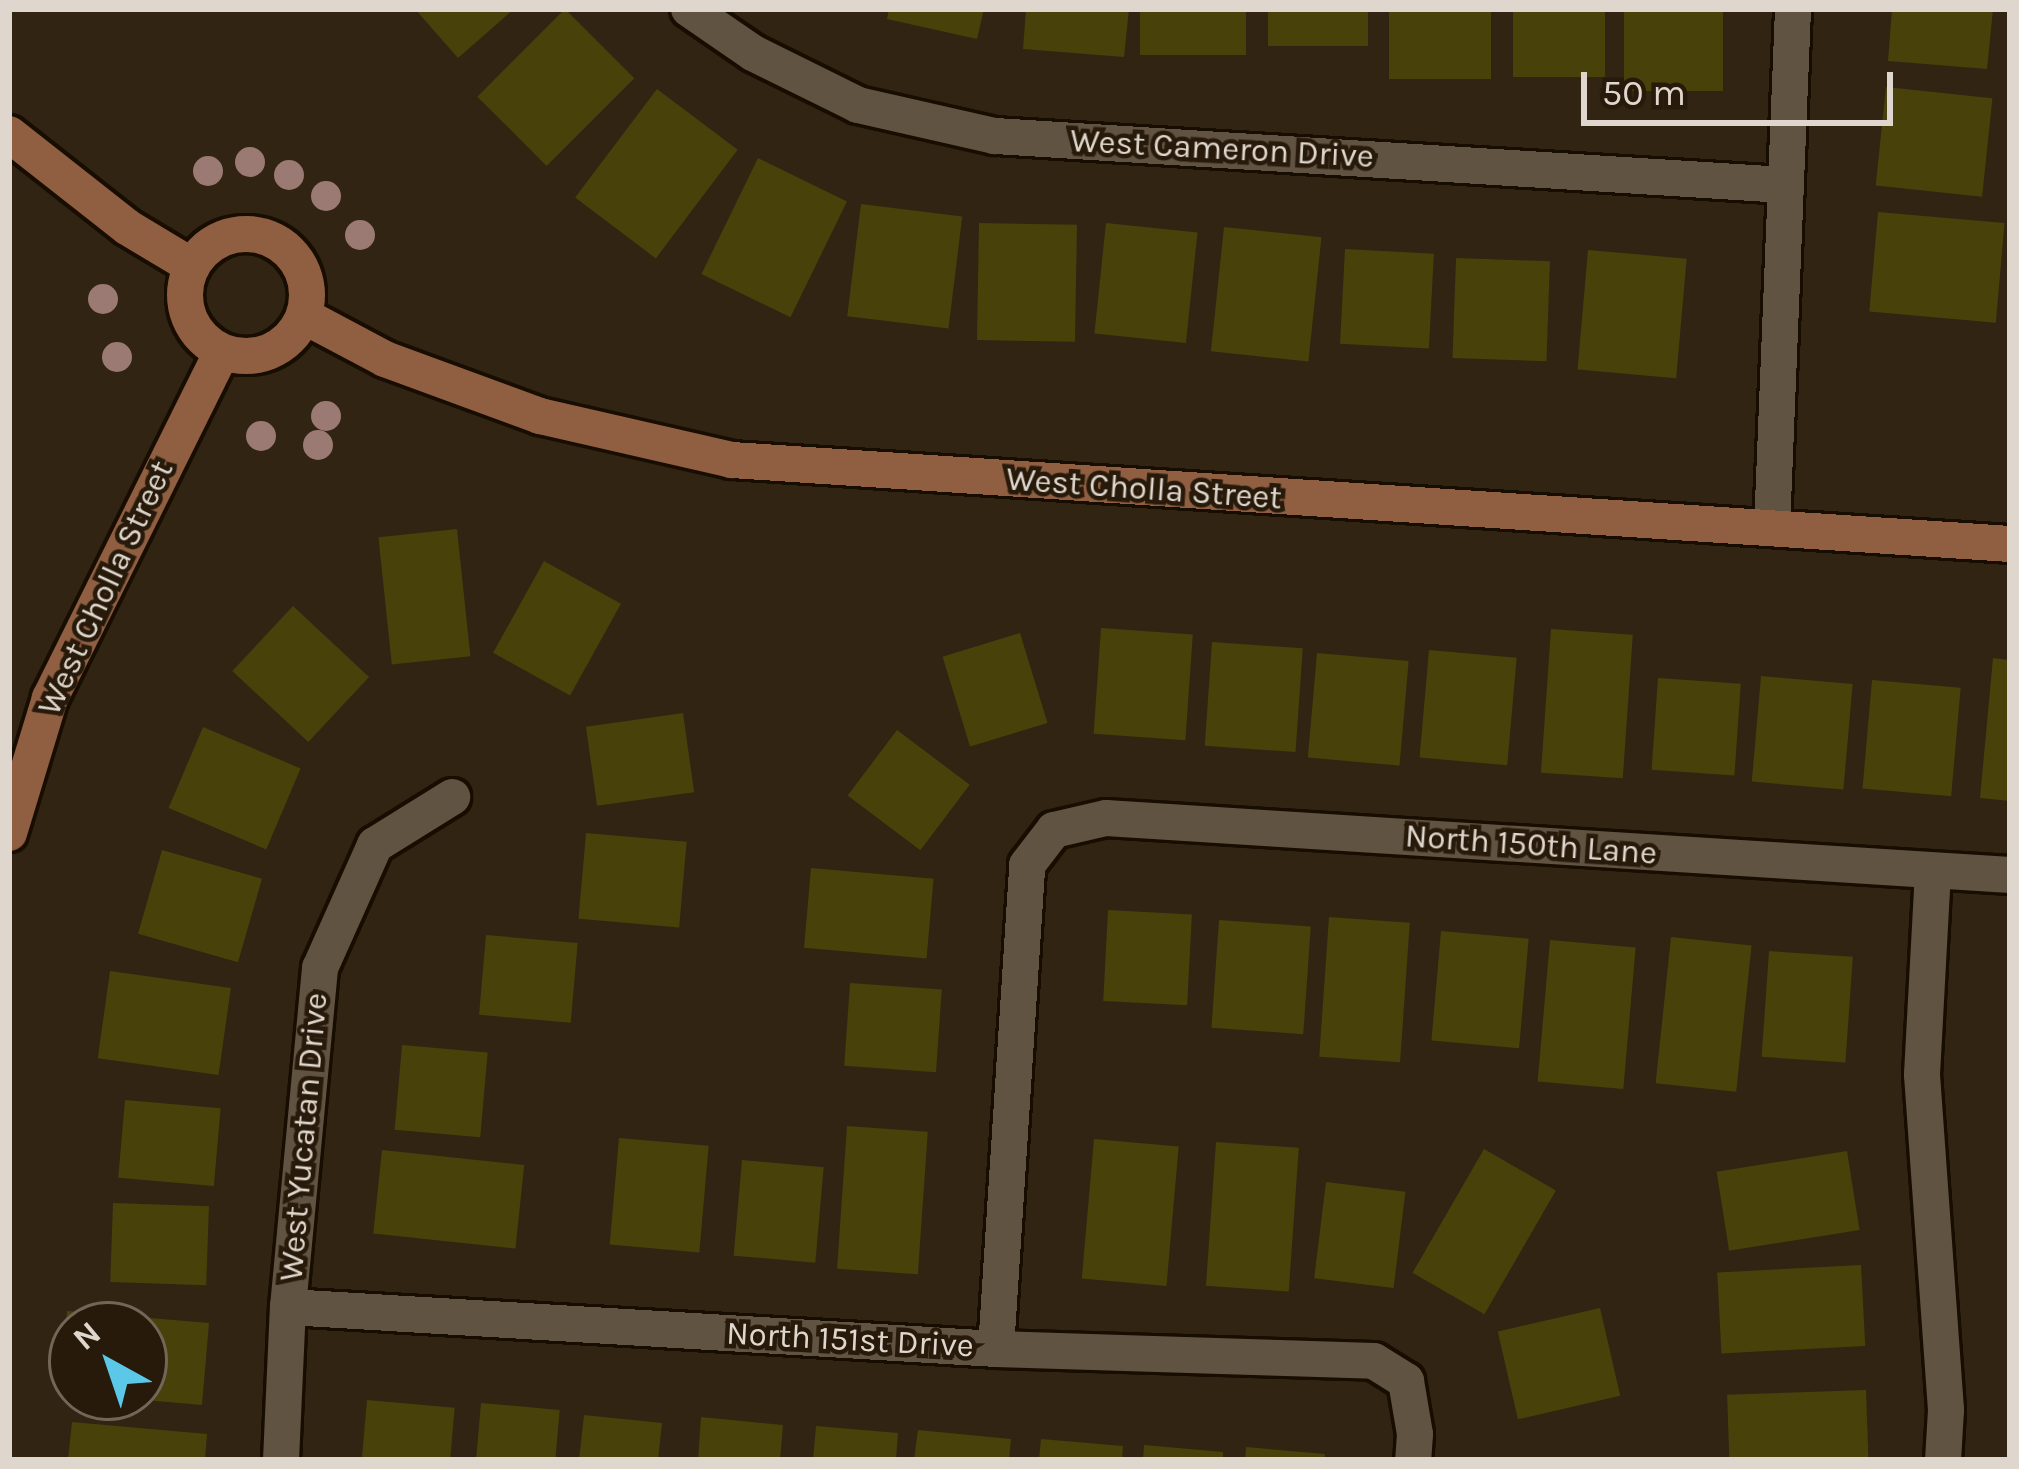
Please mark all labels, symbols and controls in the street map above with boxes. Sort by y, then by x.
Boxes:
scale bar [1587,48,1899,122]
text: 50 m [1602,72,1686,114]
street label: West Cameron Drive [1069,121,1375,177]
street label: West Cholla Street [30,454,182,722]
street label: West Cholla Street [1005,460,1283,518]
street label: North 150th Lane [1404,816,1658,874]
street label: West Yucatan Drive [272,991,336,1283]
north arrow [48,1301,168,1421]
text: N [66,1314,108,1358]
street label: North 151st Drive [725,1314,975,1366]

